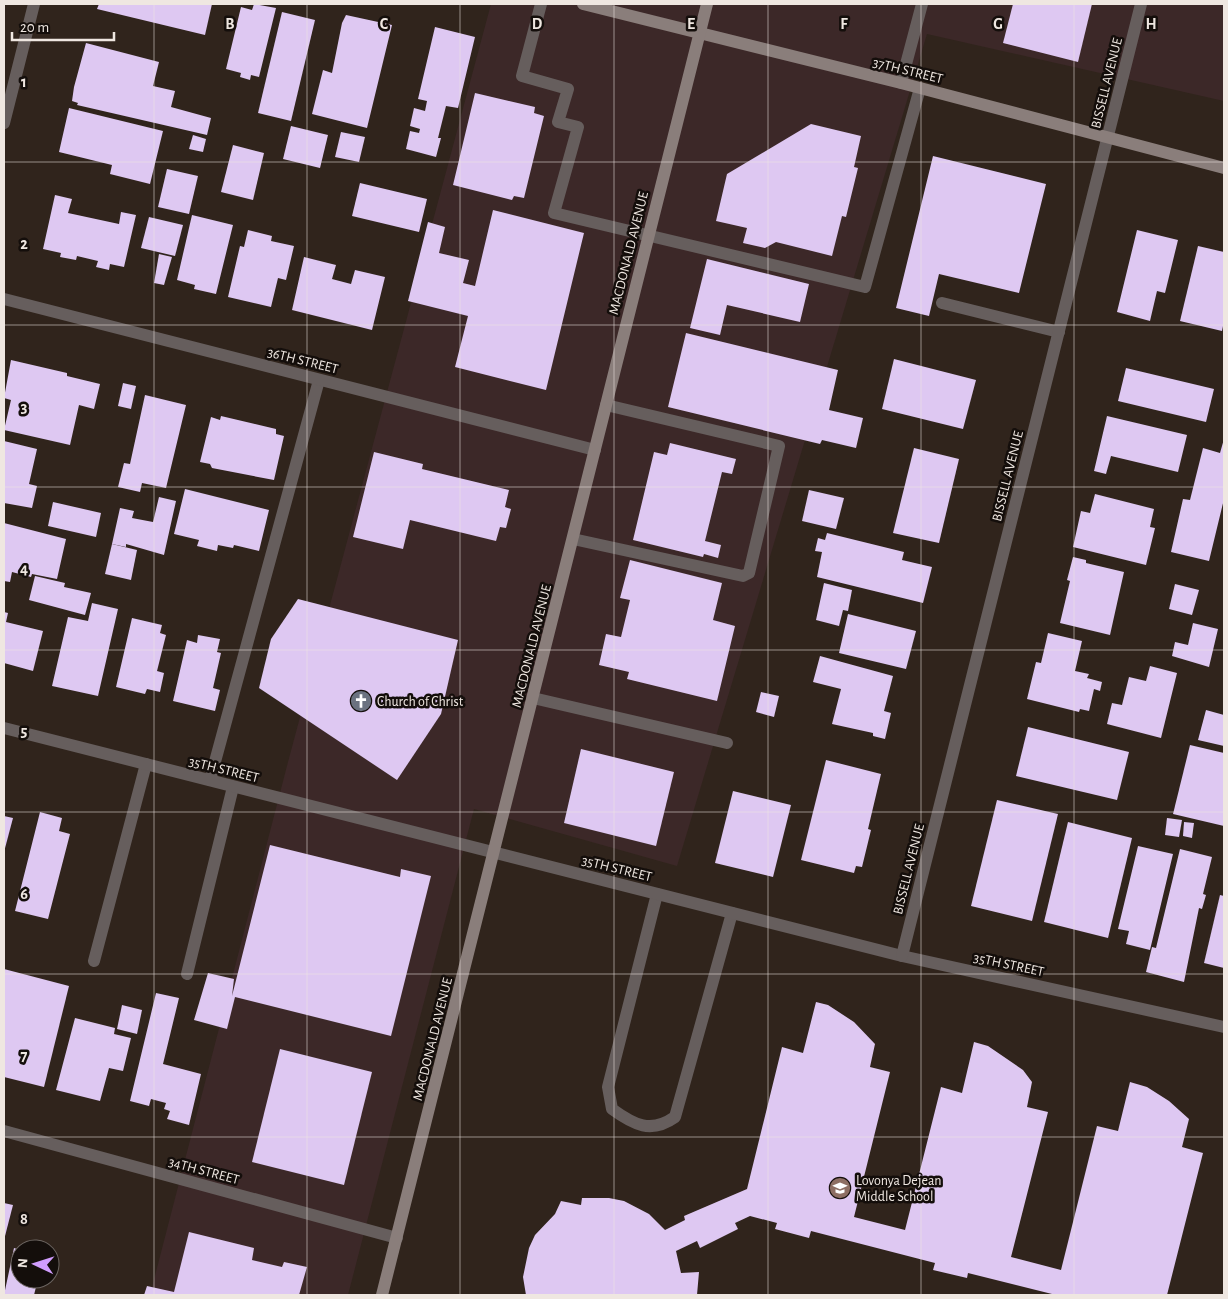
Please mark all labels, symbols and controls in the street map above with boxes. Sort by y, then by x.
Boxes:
scale bar [12,10,115,42]
text: B [225,16,235,32]
text: C [380,16,389,32]
text: D [532,16,543,32]
text: E [687,16,695,32]
text: F [840,16,848,32]
text: G [993,16,1003,32]
text: H [1145,16,1157,32]
text: 20 m [20,20,49,35]
street label: BISSELL AVENUE [1089,36,1125,130]
street label: 37TH STREET [871,56,944,86]
text: 1 [21,74,27,90]
street label: MACDONALD AVENUE [607,190,651,316]
text: 2 [20,236,28,252]
street label: 36TH STREET [266,345,340,377]
text: 3 [21,399,28,415]
street label: BISSELL AVENUE [990,429,1026,523]
text: 4 [20,561,28,577]
street label: MACDONALD AVENUE [510,583,554,709]
church icon: Church of Christ [349,689,373,713]
place label: Church of Christ [377,695,464,709]
text: 5 [21,723,28,739]
street label: 35TH STREET [187,754,260,785]
street label: BISSELL AVENUE [891,822,927,916]
street label: 35TH STREET [580,853,653,884]
text: 6 [20,886,28,902]
street label: 35TH STREET [972,951,1045,979]
street label: MACDONALD AVENUE [411,976,455,1102]
text: 7 [21,1048,28,1064]
street label: 34TH STREET [167,1155,241,1187]
place label: Lovonya Dejean Middle School [856,1174,941,1204]
school or university icon: Lovonya Dejean Middle School [828,1176,852,1200]
text: 8 [20,1211,28,1227]
north arrow [10,1239,60,1289]
text: N [16,1258,30,1269]

